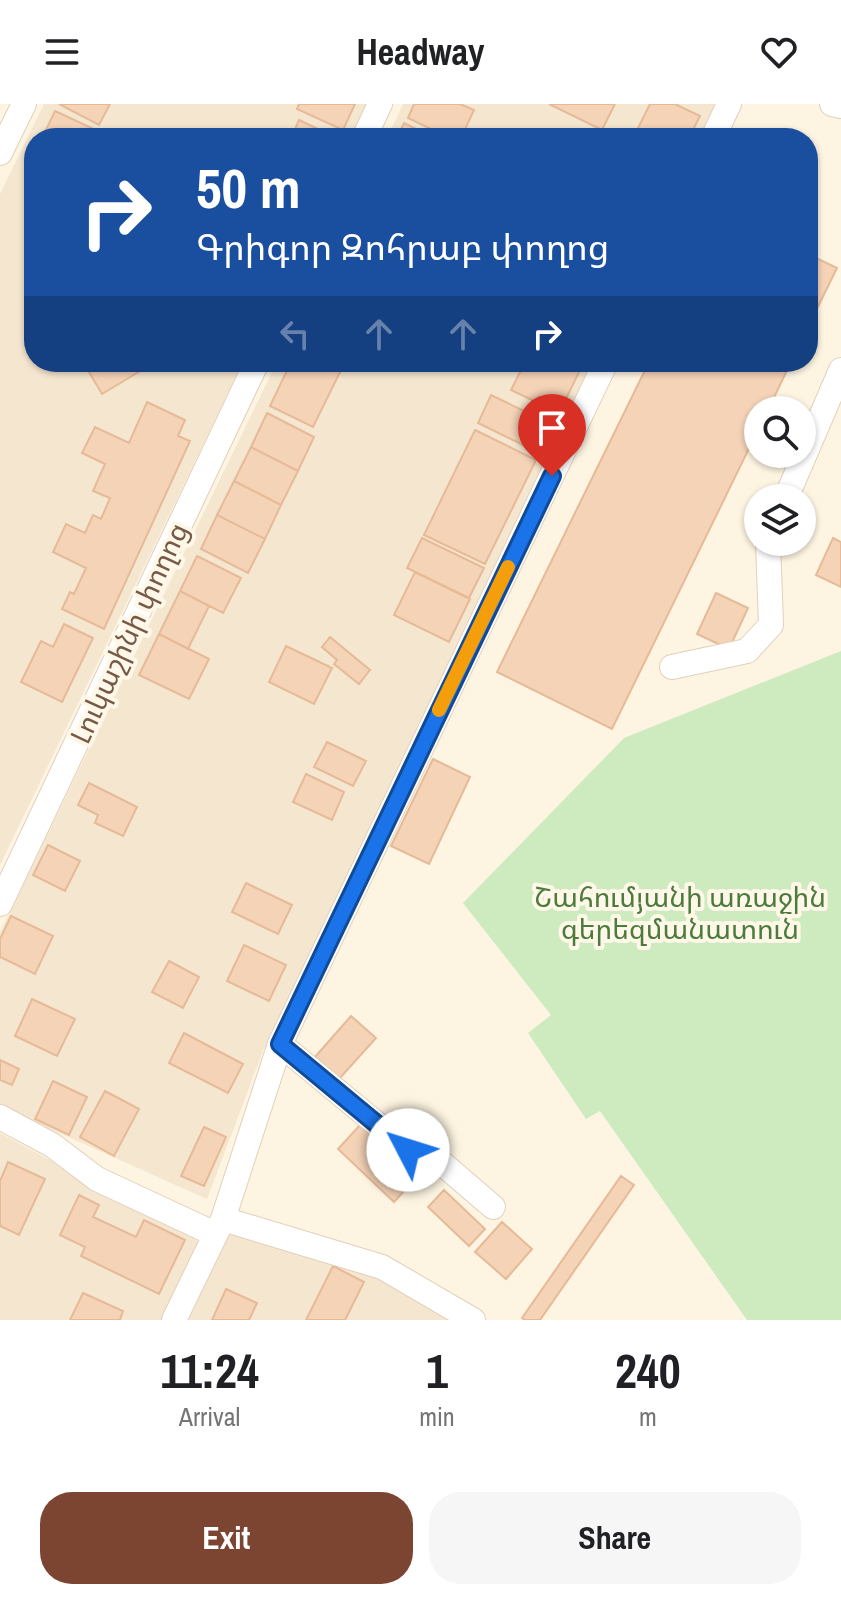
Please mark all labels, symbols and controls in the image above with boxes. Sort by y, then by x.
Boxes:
text: Headway [357,28,484,76]
icon: menu [40,30,84,74]
icon: heart [757,30,801,74]
text: 50 m [196,150,301,225]
icon: right [64,160,168,264]
text: Գրիգոր Զոհրաբ փողոց [196,223,609,271]
icon: left [273,312,317,356]
icon: ahead [357,312,401,356]
icon: ahead [441,312,485,356]
icon: right [525,312,569,356]
pin [518,394,586,476]
map controls [744,396,816,556]
button: search [744,396,816,468]
icon: arrive [530,406,574,450]
button: layers [744,484,816,556]
street label: Լուկաշինի փողոց [61,516,197,750]
park label: Շահումյանի առաջին գերեզմանատուն [534,878,826,948]
position arrow [366,1108,450,1192]
text: 11:24 [160,1338,259,1403]
text: 1 [426,1338,448,1403]
text: 240 [615,1338,681,1403]
text: Arrival [179,1399,240,1434]
text: min [419,1399,455,1434]
text: m [639,1399,657,1434]
button: Exit [40,1492,413,1584]
button: Share [429,1492,801,1584]

